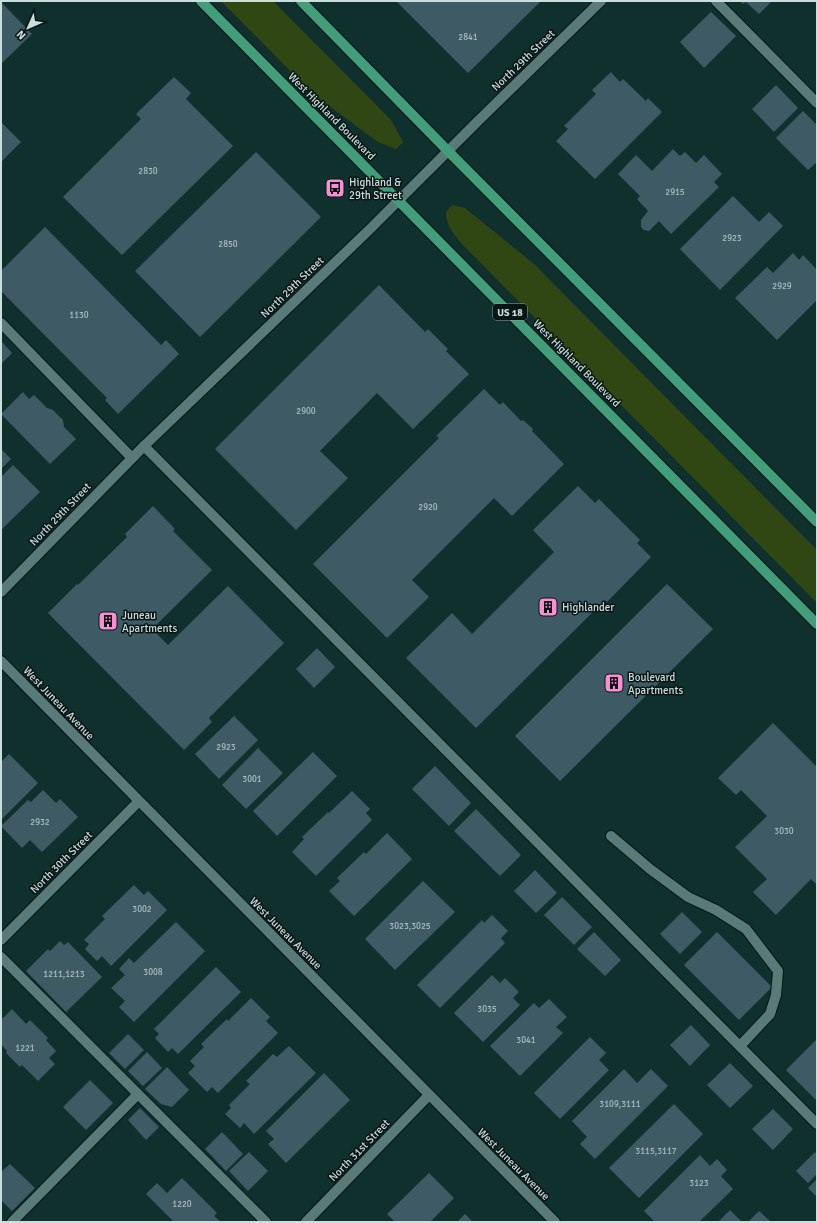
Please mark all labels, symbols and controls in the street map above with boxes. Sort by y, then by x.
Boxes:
north arrow [8,8,48,48]
text: N [14,27,29,42]
street label: North 29th Street [489,27,558,94]
house number: 2841 [458,32,478,43]
street label: West Highland Boulevard [285,70,378,163]
house number: 2830 [138,166,158,177]
place label: Highland & 29th Street [349,176,402,202]
bus stop icon: Highland & 29th Street [324,177,346,199]
house number: 2915 [665,187,685,198]
house number: 2923 [722,233,742,244]
house number: 2850 [218,239,238,250]
street label: North 29th Street [258,254,327,321]
house number: 2929 [772,281,792,292]
road number: US 18 [493,304,527,320]
house number: 1130 [69,310,89,321]
street label: West Highland Boulevard [530,317,623,410]
house number: 2900 [296,406,316,417]
street label: North 29th Street [27,480,94,549]
house number: 2920 [418,502,438,513]
building icon: Highlander [537,596,559,618]
place label: Highlander [562,601,614,614]
place label: Juneau Apartments [122,609,177,635]
building icon: Juneau Apartments [97,610,119,632]
street label: West Juneau Avenue [20,664,97,743]
place label: Boulevard Apartments [628,671,683,697]
building icon: Boulevard Apartments [603,672,625,694]
house number: 2923 [216,742,236,753]
house number: 3001 [242,774,262,785]
house number: 2932 [30,817,50,828]
house number: 3030 [774,826,794,837]
street label: North 30th Street [28,828,95,896]
street label: West Juneau Avenue [247,895,324,972]
house number: 3002 [132,904,152,915]
house number: 3023,3025 [389,921,431,932]
house number: 3008 [143,967,163,978]
house number: 1211,1213 [43,969,85,980]
house number: 3035 [477,1004,497,1015]
house number: 3041 [516,1035,536,1046]
house number: 1221 [15,1043,35,1054]
house number: 3109,3111 [599,1099,641,1110]
street label: North 31st Street [326,1116,392,1184]
street label: West Juneau Avenue [475,1126,552,1203]
house number: 3115,3117 [635,1146,677,1157]
house number: 3123 [689,1178,709,1189]
house number: 1220 [172,1199,192,1210]

